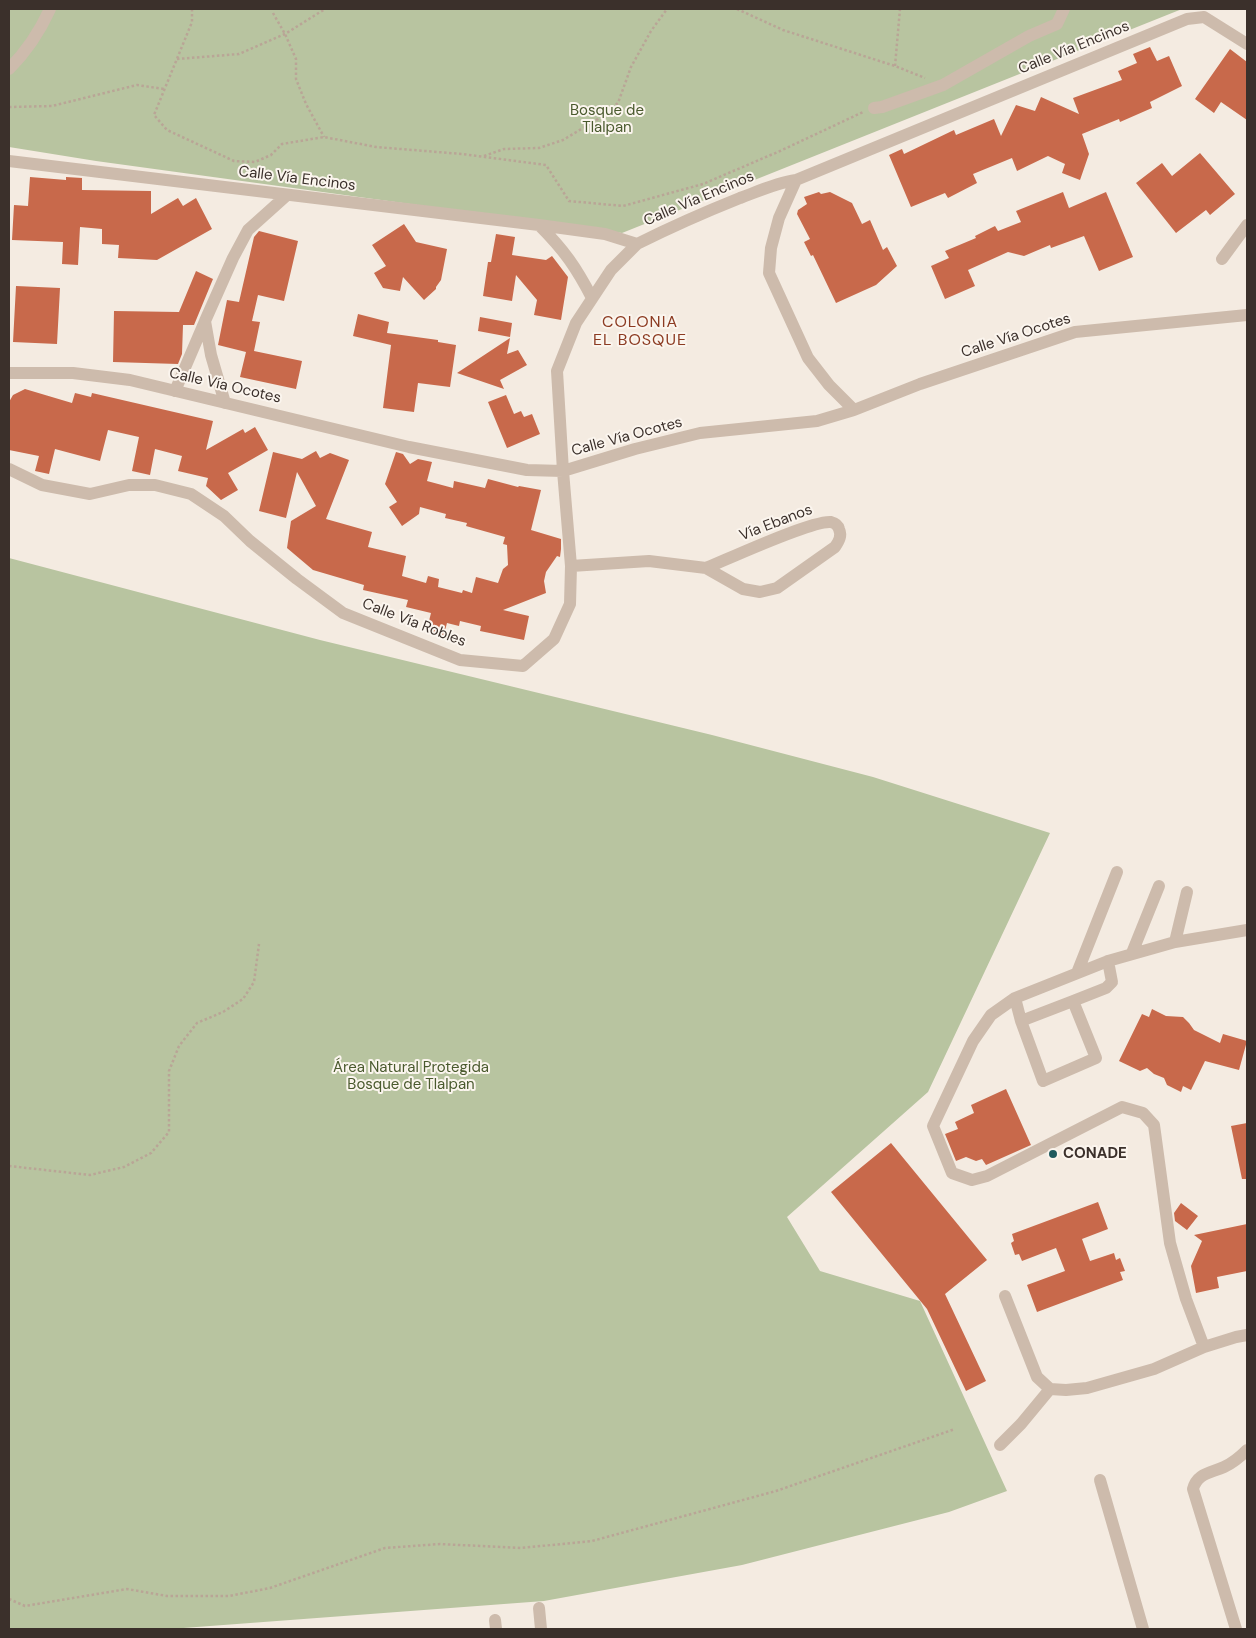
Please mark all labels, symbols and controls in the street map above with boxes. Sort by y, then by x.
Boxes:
street label: Calle Vía Encinos [1016,18,1132,78]
park label: Bosque de Tlalpan [570,102,644,137]
street label: Calle Vía Encinos [237,163,357,195]
street label: Calle Vía Encinos [641,168,757,230]
street label: Calle Vía Ocotes [959,310,1073,362]
district label: COLONIA EL BOSQUE [592,313,688,351]
street label: Calle Vía Ocotes [167,364,283,408]
street label: Calle Vía Ocotes [570,414,684,460]
street label: Vía Ebanos [737,501,815,545]
street label: Calle Vía Robles [360,595,468,651]
park label: Área Natural Protegida Bosque de Tlalpan [333,1059,489,1094]
place label: CONADE [1063,1145,1127,1163]
marker: CONADE [1047,1148,1059,1160]

